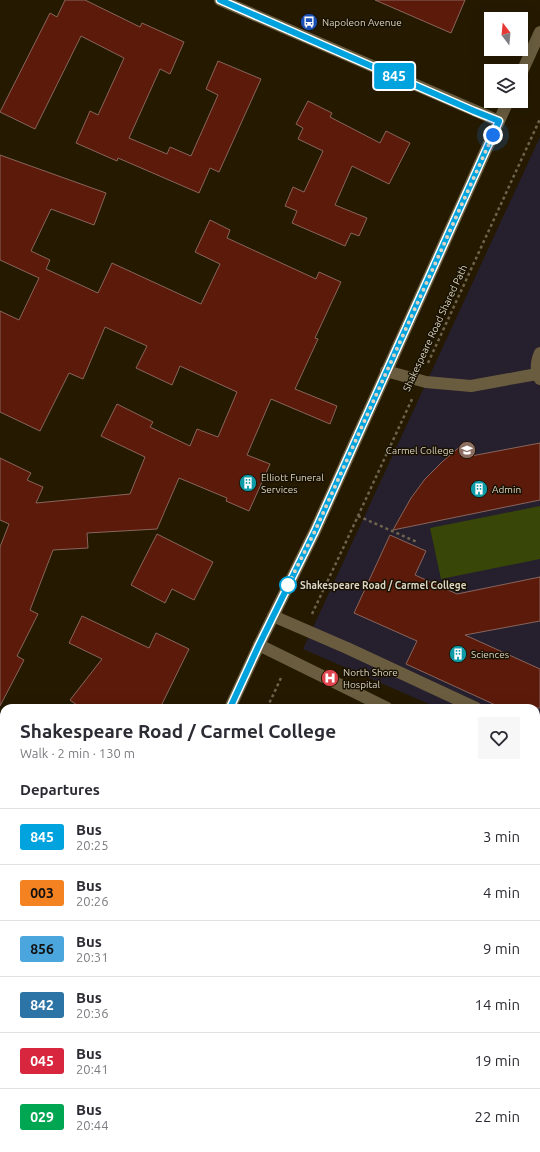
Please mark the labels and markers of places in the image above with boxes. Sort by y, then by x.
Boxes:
bus stop icon: Napoleon Avenue [299,12,319,32]
place label: Napoleon Avenue [322,17,402,28]
school or university icon: Carmel College [457,440,477,460]
place label: Carmel College [386,445,454,456]
place label: Elliott Funeral Services [261,472,324,495]
building icon: Elliott Funeral Services [238,473,258,493]
building icon: Admin [469,479,489,499]
place label: Admin [492,484,521,495]
marker: Shakespeare Road / Carmel College [279,576,297,594]
place label: Shakespeare Road / Carmel College [300,580,467,591]
building icon: Sciences [448,644,468,664]
place label: Sciences [471,649,509,660]
place label: North Shore Hospital [343,667,398,690]
hospital icon: North Shore Hospital [320,668,340,688]

